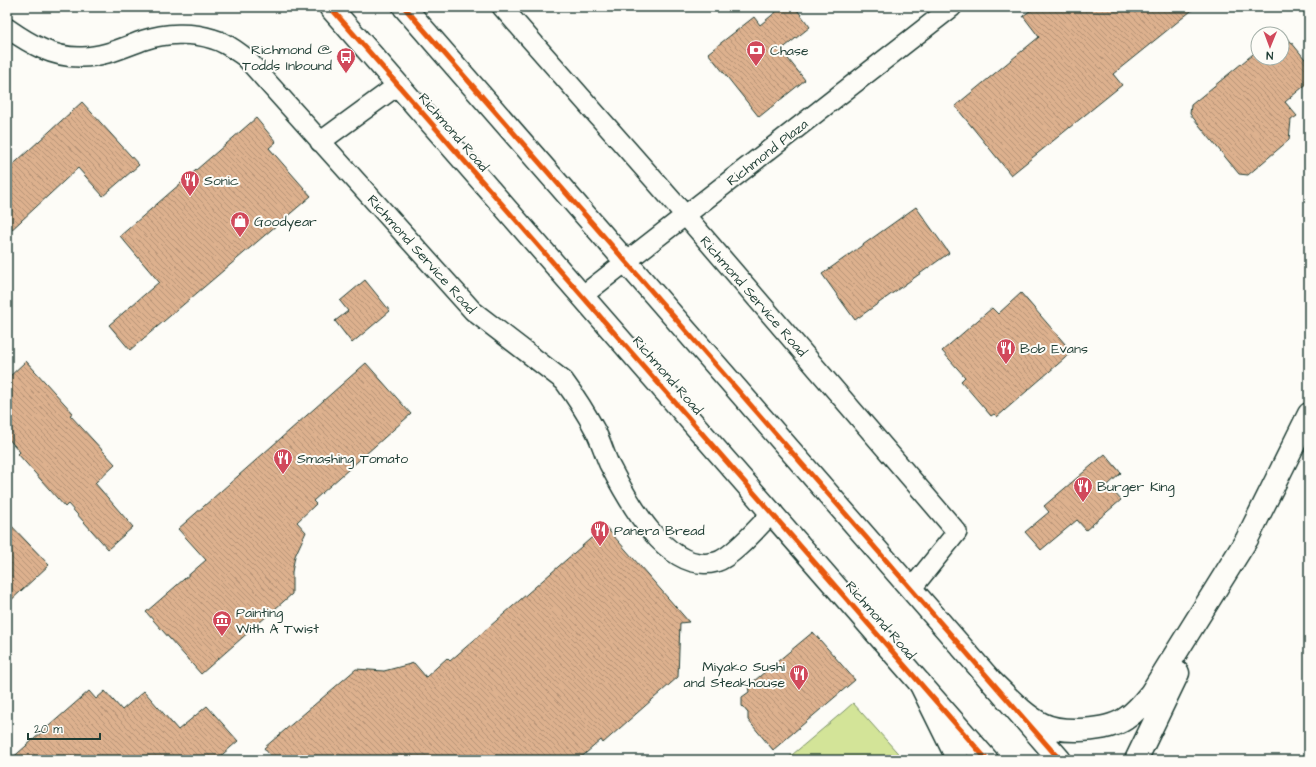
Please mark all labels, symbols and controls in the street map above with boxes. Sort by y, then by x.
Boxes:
north arrow [1250,26,1290,66]
bank icon: Chase [745,39,767,67]
place label: Richmond @ Todds Inbound [242,40,332,76]
place label: Chase [770,41,809,61]
bus stop icon: Richmond @ Todds Inbound [335,46,357,74]
text: N [1266,48,1273,63]
street label: Richmond Road [413,89,493,176]
street label: Richmond Plaza [723,115,813,191]
restaurant icon: Sonic [179,169,201,197]
place label: Sonic [204,171,239,191]
street label: Richmond Service Road [362,191,480,319]
shop icon: Goodyear [229,210,251,238]
place label: Goodyear [254,212,317,232]
street label: Richmond Service Road [695,232,811,361]
street label: Richmond Road [627,332,707,419]
restaurant icon: Bob Evans [995,337,1017,365]
place label: Bob Evans [1020,339,1088,359]
restaurant icon: Smashing Tomato [272,447,294,475]
place label: Smashing Tomato [297,449,408,469]
restaurant icon: Burger King [1072,475,1094,503]
place label: Burger King [1097,477,1175,497]
restaurant icon: Panera Bread [589,519,611,547]
place label: Panera Bread [614,521,705,541]
street label: Richmond Road [840,577,920,664]
place label: Painting With A Twist [236,603,319,639]
museum icon: Painting With A Twist [211,609,233,637]
place label: Miyako Sushi and Steakhouse [684,657,785,693]
restaurant icon: Miyako Sushi and Steakhouse [788,663,810,691]
scale bar [28,715,100,741]
text: 20 m [34,721,63,738]

